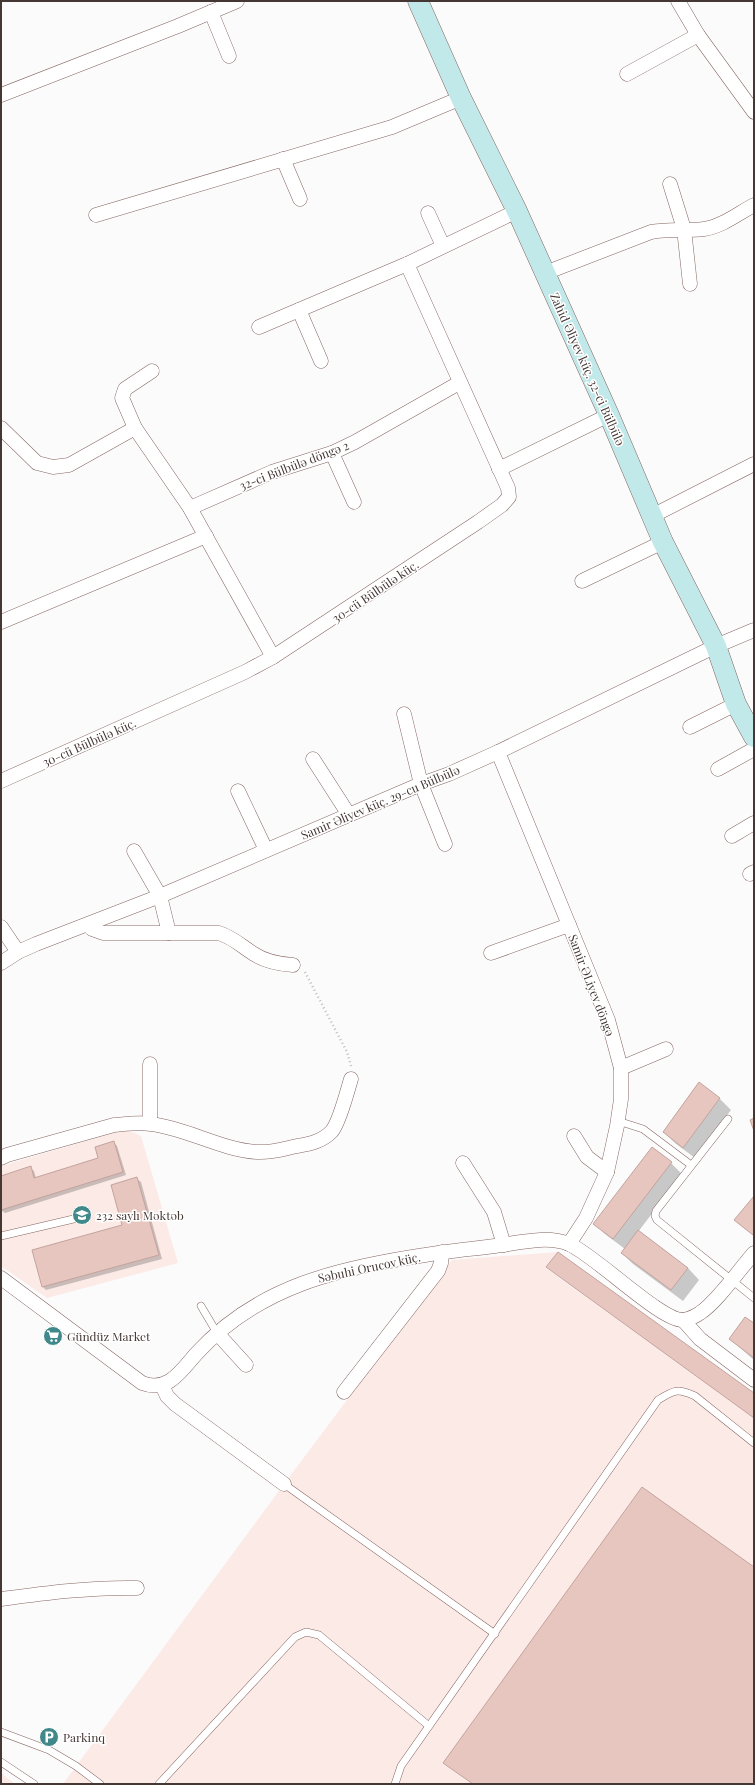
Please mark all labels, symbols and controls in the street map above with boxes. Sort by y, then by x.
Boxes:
street label: Zahid Əliyev küç. 32-ci Bülbülə [547,290,629,448]
street label: 32-ci Bülbülə döngə 2 [237,437,351,493]
street label: 30-cü Bülbülə küç. [329,556,421,626]
street label: 30-cü Bülbülə küç. [40,714,138,770]
street label: Samir Əliyev küç. 29-cu Bülbülə [298,761,462,843]
street label: Samir ƏLiyev döngə [565,932,619,1038]
school or university icon: 232 saylı Məktəb [71,1204,93,1226]
place label: 232 saylı Məktəb [96,1207,184,1223]
street label: Səbuhi Orucov küç. [316,1248,422,1286]
supermarket icon: Gündüz Market [42,1325,64,1347]
place label: Gündüz Market [67,1328,151,1344]
parking icon: Parkinq [38,1726,60,1748]
place label: Parkinq [63,1729,105,1745]

